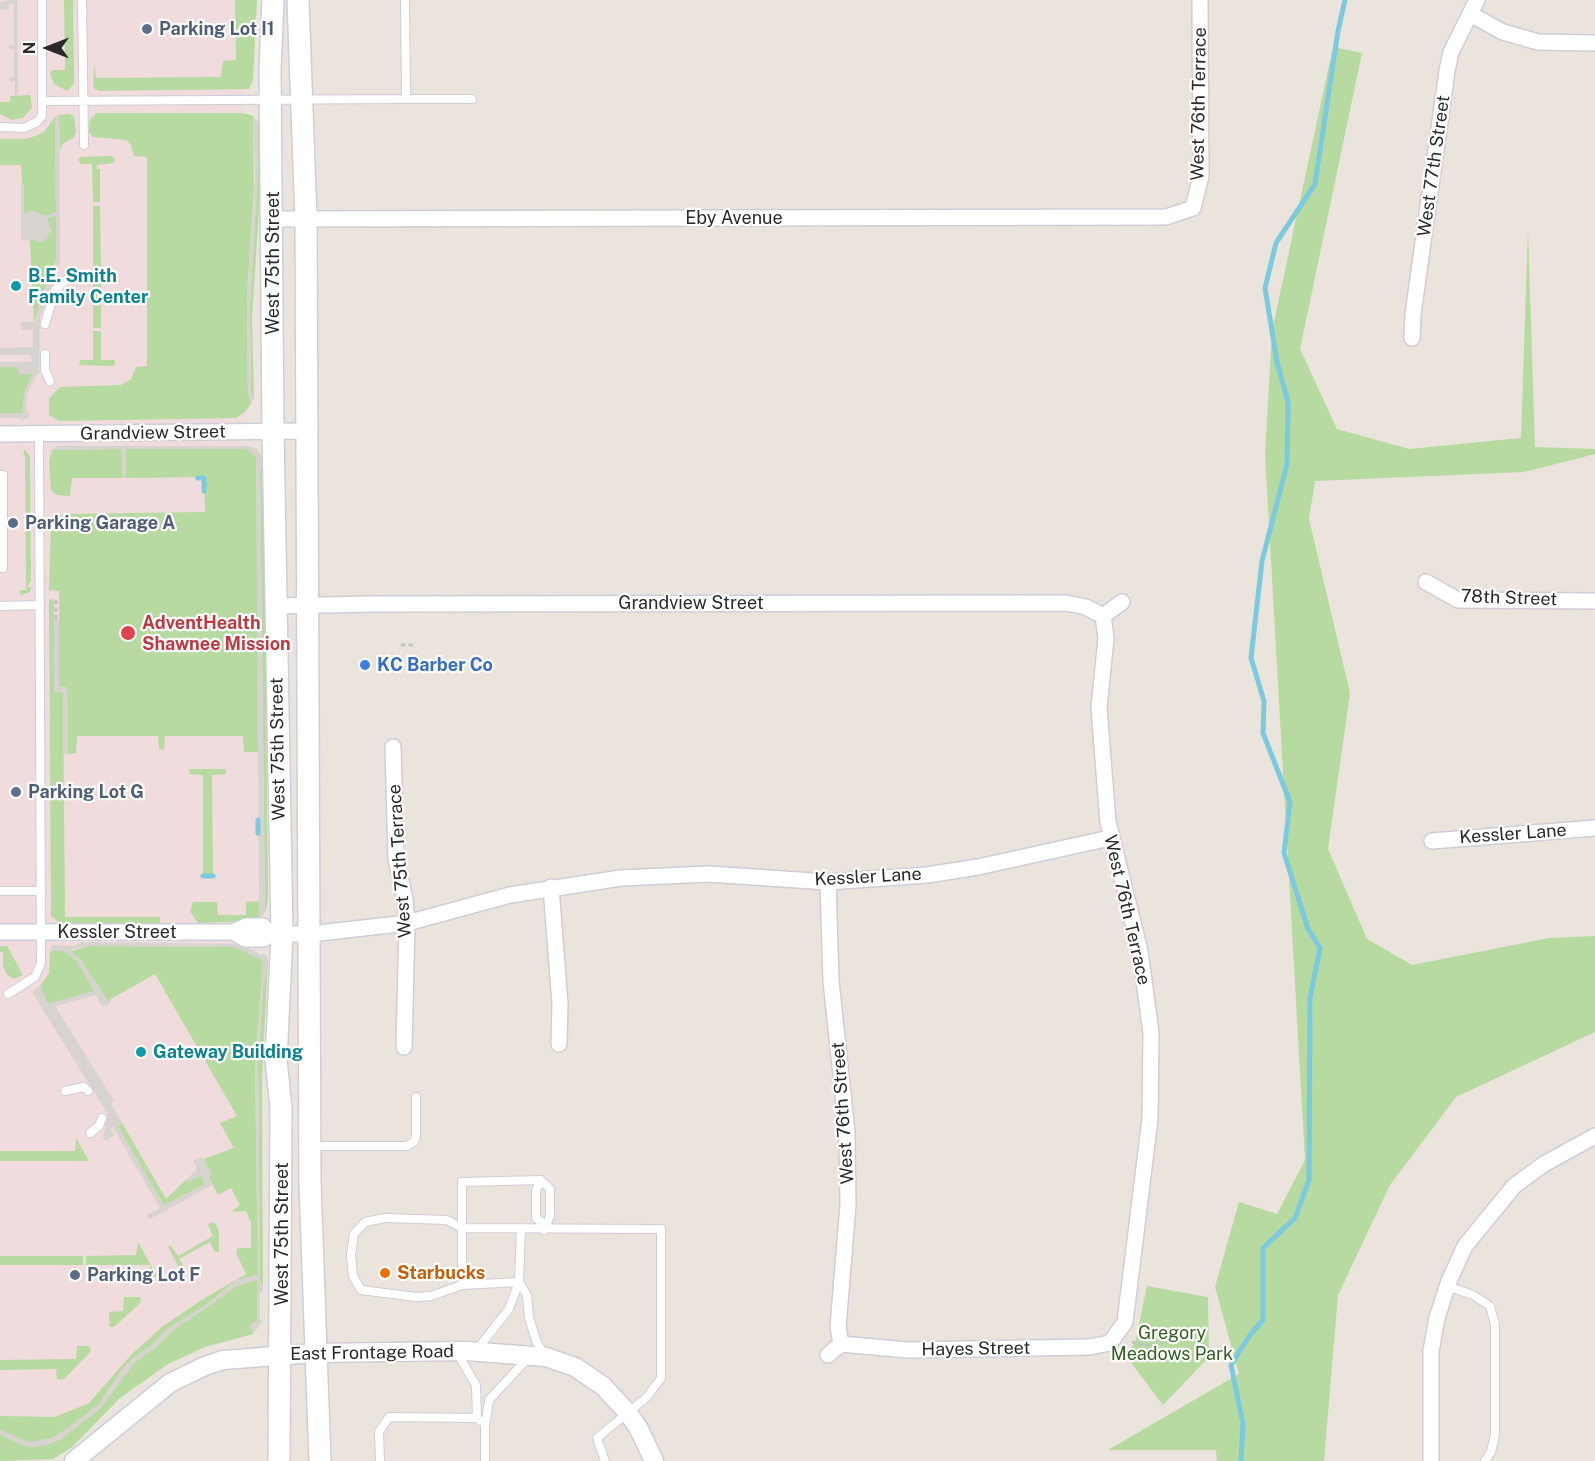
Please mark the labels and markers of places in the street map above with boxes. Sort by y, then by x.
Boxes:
place label: Parking Lot I1 [159,18,275,40]
marker: Parking Lot I1 [140,22,154,36]
place label: B.E. Smith Family Center [28,265,148,308]
marker: B.E. Smith Family Center [9,279,23,293]
place label: Parking Garage A [25,512,175,534]
marker: Parking Garage A [6,516,20,530]
place label: AdventHealth Shawnee Mission [142,612,291,654]
marker: AdventHealth Shawnee Mission [119,624,137,642]
place label: KC Barber Co [377,654,493,676]
marker: KC Barber Co [358,658,372,672]
place label: Parking Lot G [28,781,144,803]
marker: Parking Lot G [9,785,23,799]
place label: Gateway Building [153,1041,303,1063]
marker: Gateway Building [134,1045,148,1059]
place label: Starbucks [397,1262,485,1284]
place label: Parking Lot F [87,1264,200,1286]
marker: Starbucks [378,1266,392,1280]
marker: Parking Lot F [68,1268,82,1282]

